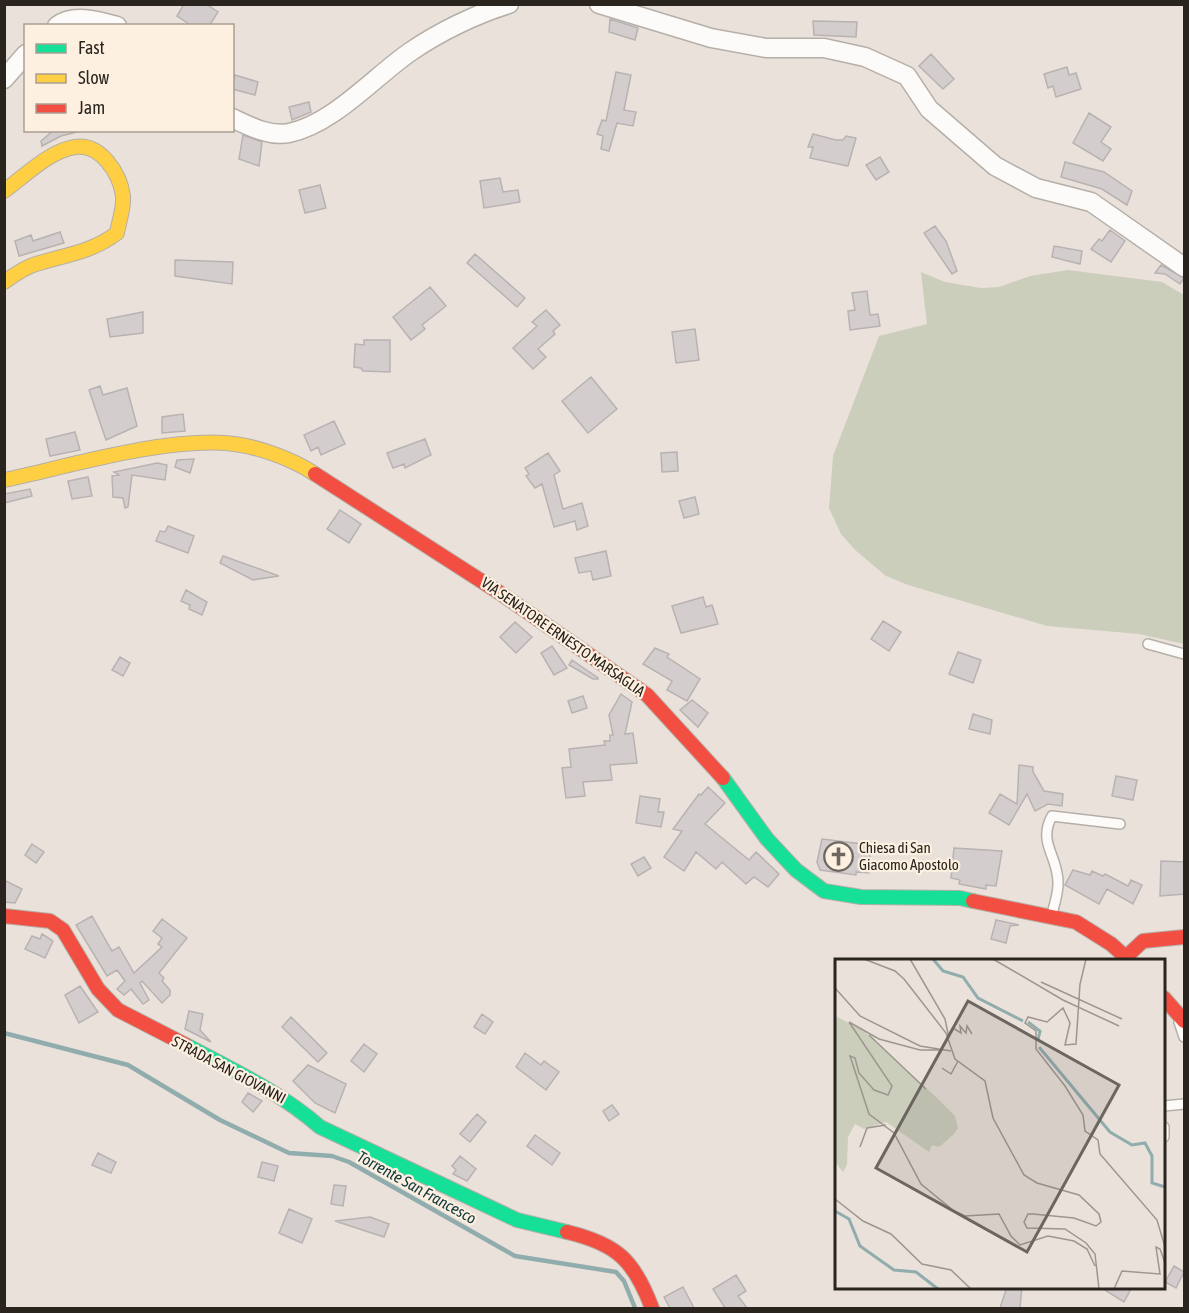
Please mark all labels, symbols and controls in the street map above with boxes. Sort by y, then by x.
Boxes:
legend [24,24,234,132]
text: Fast [78,37,105,58]
text: Slow [78,67,109,88]
text: Jam [78,97,105,118]
street label: VIA SENATORE ERNESTO MARSAGLIA [478,573,649,700]
place label: Chiesa di San Giacomo Apostolo [859,839,959,873]
church icon: Chiesa di San Giacomo Apostolo [822,841,854,873]
inset map [835,959,1165,1289]
street label: STRADA SAN GIOVANNI [169,1032,289,1107]
water label: Torrente San Francesco [354,1147,480,1227]

